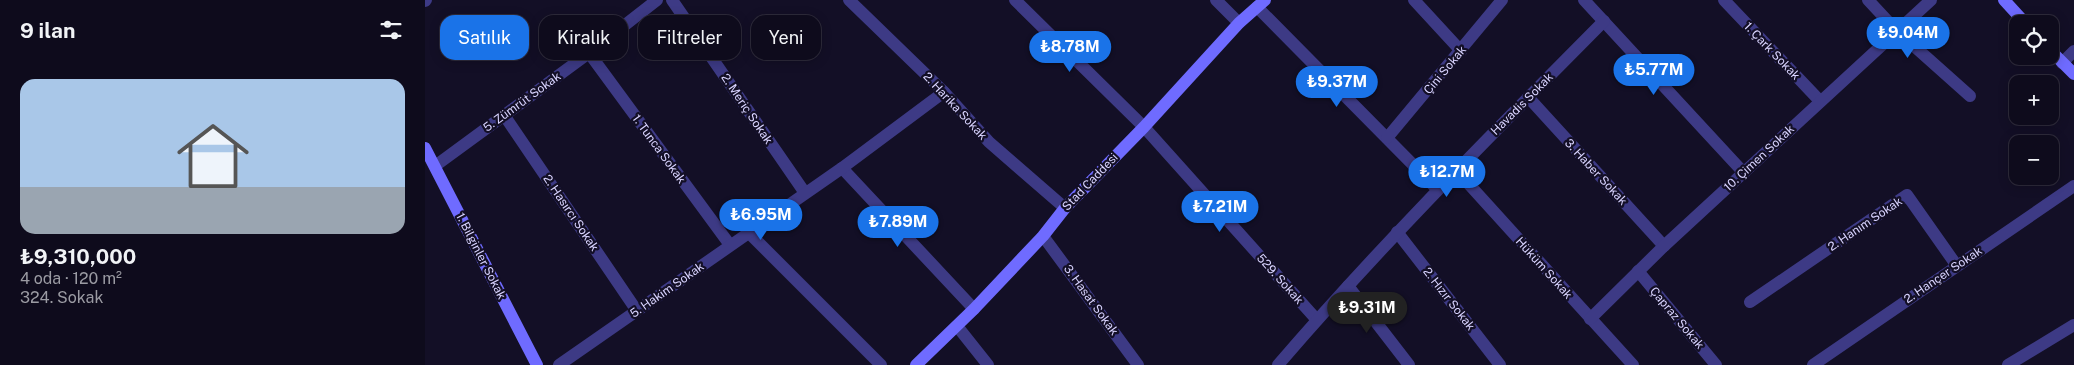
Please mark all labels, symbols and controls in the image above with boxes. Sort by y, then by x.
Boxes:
chip: Satılık [440,15,529,60]
chip: Kiralık [539,15,628,60]
chip: Filtreler [638,15,741,60]
chip: Yeni [751,15,821,60]
map controls [2009,15,2059,185]
button: locate [2009,15,2059,65]
icon: filters [377,16,405,44]
pin: ₺9.04M [1867,17,1949,59]
text: 9 ilan [20,18,75,43]
street label: 1. Çark Sokak [1741,19,1803,83]
text: ₺9.04M [1878,23,1938,42]
pin: ₺8.78M [1029,30,1111,73]
text: ₺8.78M [1040,37,1100,56]
street label: Çini Sokak [1421,43,1469,97]
pin: ₺5.77M [1613,54,1695,96]
text: ₺5.77M [1624,60,1684,79]
pin: ₺9.37M [1296,66,1378,108]
street label: 5. Zümrüt Sokak [481,69,564,135]
street label: 2. Harika Sokak [920,69,990,143]
street label: Havadis Sokak [1488,70,1556,138]
street label: 2. Meriç Sokak [718,71,776,147]
text: ₺9.37M [1307,72,1367,91]
button: + [2009,75,2059,125]
icon: home [168,111,258,201]
street label: 1. Tunca Sokak [629,112,689,186]
street label: 10. Çimen Sokak [1721,122,1797,194]
button: − [2009,135,2059,185]
street label: 3. Haber Sokak [1562,136,1630,208]
street label: Stad Caddesi [1059,150,1121,213]
pin: ₺12.7M [1406,156,1488,198]
text: ₺12.7M [1419,162,1475,181]
street label: 2. Hasırcı Sokak [540,172,602,254]
pin: ₺7.21M [1179,190,1261,233]
street label: 2. Hanım Sokak [1825,194,1905,254]
text: ₺7.21M [1192,197,1248,216]
pin: ₺6.95M [720,198,802,241]
text: ₺6.95M [730,205,792,224]
pin: ₺7.89M [857,206,939,248]
street label: 1. Bilginler Sokak [453,210,509,302]
text: ₺7.89M [869,212,927,231]
street label: Hüküm Sokak [1513,234,1575,302]
text: ₺9,310,000 [20,244,136,269]
street label: 2. Hançer Sokak [1901,244,1985,306]
street label: 529. Sokak [1254,251,1306,307]
street label: 5. Hakim Sokak [627,259,707,321]
street label: 3. Hasat Sokak [1061,262,1121,338]
street label: 2. Hızır Sokak [1420,265,1478,333]
text: 4 oda · 120 m² [20,269,122,288]
street label: Çapraz Sokak [1647,284,1707,352]
text: 324. Sokak [20,288,103,307]
pin: ₺9.31M [1326,292,1408,334]
text: ₺9.31M [1338,298,1396,317]

